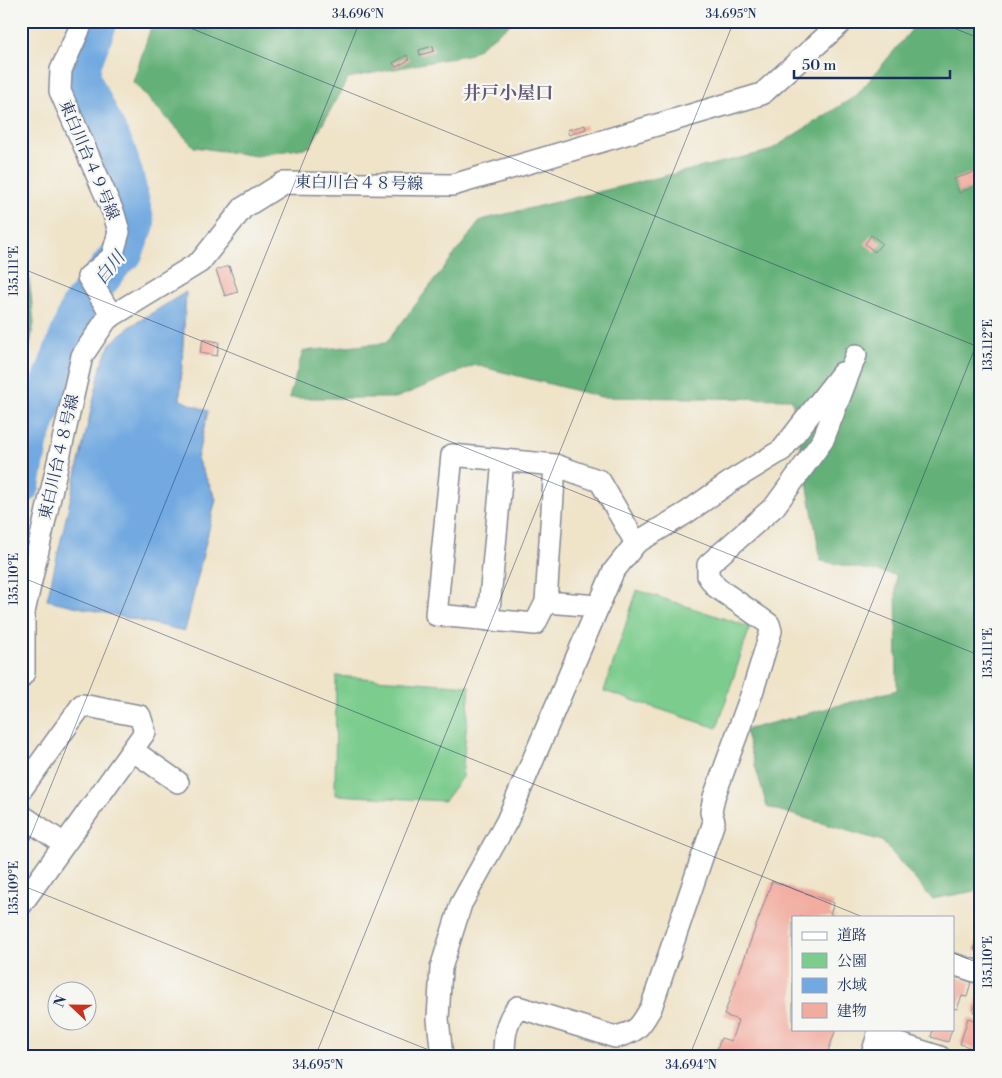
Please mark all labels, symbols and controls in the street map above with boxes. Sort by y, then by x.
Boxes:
text: 34.696°N [332,7,384,22]
text: 34.695°N [705,7,757,22]
scale bar [794,48,951,80]
text: 50 m [802,56,836,75]
district label: 井戸小屋口 [463,82,553,105]
street label: 東白川台４９号線 [55,97,123,223]
street label: 東白川台４８号線 [295,172,423,194]
water label: 白川 [90,245,132,289]
text: 135.111°E [7,246,22,296]
text: 135.112°E [981,319,996,371]
street label: 東白川台４８号線 [35,392,83,522]
text: 135.110°E [7,553,22,605]
text: 135.111°E [981,628,996,678]
text: 135.109°E [7,861,22,915]
legend [792,916,954,1030]
text: 道路 [837,926,867,945]
text: 135.110°E [981,936,996,988]
text: 公園 [837,952,867,971]
text: 水域 [837,976,867,995]
north arrow [48,980,98,1030]
text: N [50,993,71,1010]
text: 建物 [837,1002,867,1021]
text: 34.695°N [292,1058,344,1073]
text: 34.694°N [665,1058,717,1073]

